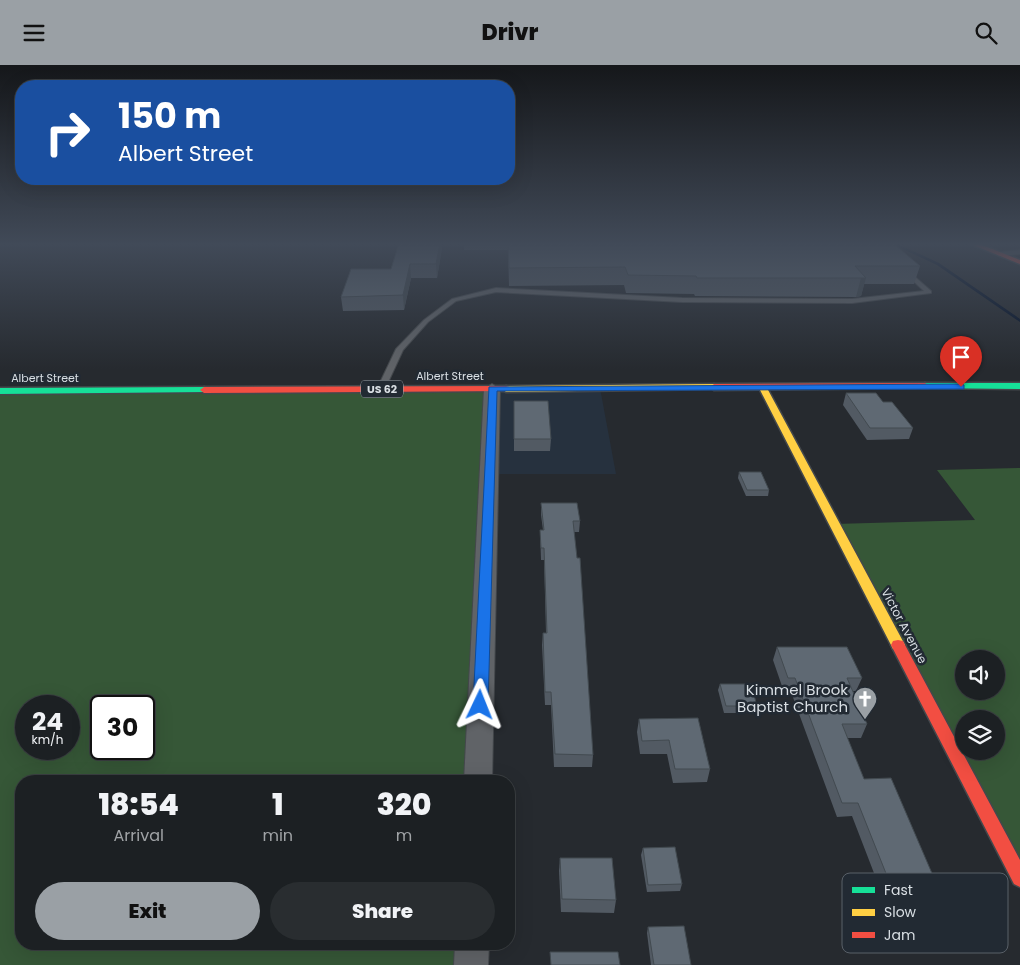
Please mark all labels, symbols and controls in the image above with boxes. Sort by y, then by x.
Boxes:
text: Drivr [482,17,538,48]
icon: menu [20,19,48,47]
icon: search [972,19,1000,47]
text: 150 m [118,91,221,140]
icon: right [35,100,100,165]
text: Albert Street [118,138,253,169]
pin [940,336,982,387]
icon: arrive [947,343,975,371]
street label: Albert Street [416,368,484,384]
street label: Albert Street [11,370,79,386]
road number: US 62 [361,381,403,397]
street label: Victor Avenue [877,585,931,666]
map controls [955,650,1005,760]
button: sound [955,650,1005,700]
position arrow [453,678,505,730]
place label: Kimmel Brook Baptist Church [737,679,848,717]
church icon: Kimmel Brook Baptist Church [852,686,878,720]
speed limit sign: 30 [90,695,155,760]
text: 24 [32,704,63,739]
button: layers [955,710,1005,760]
text: km/h [32,731,63,748]
text: 18:54 [98,783,179,826]
text: 1 [272,783,284,826]
text: 320 [376,783,432,826]
text: Arrival [114,824,164,847]
text: min [262,824,293,847]
text: m [396,824,412,847]
legend [842,873,1008,953]
text: Fast [884,880,913,900]
button: Exit [35,882,260,940]
button: Share [270,882,495,940]
text: Slow [884,902,917,922]
text: Jam [884,925,915,945]

